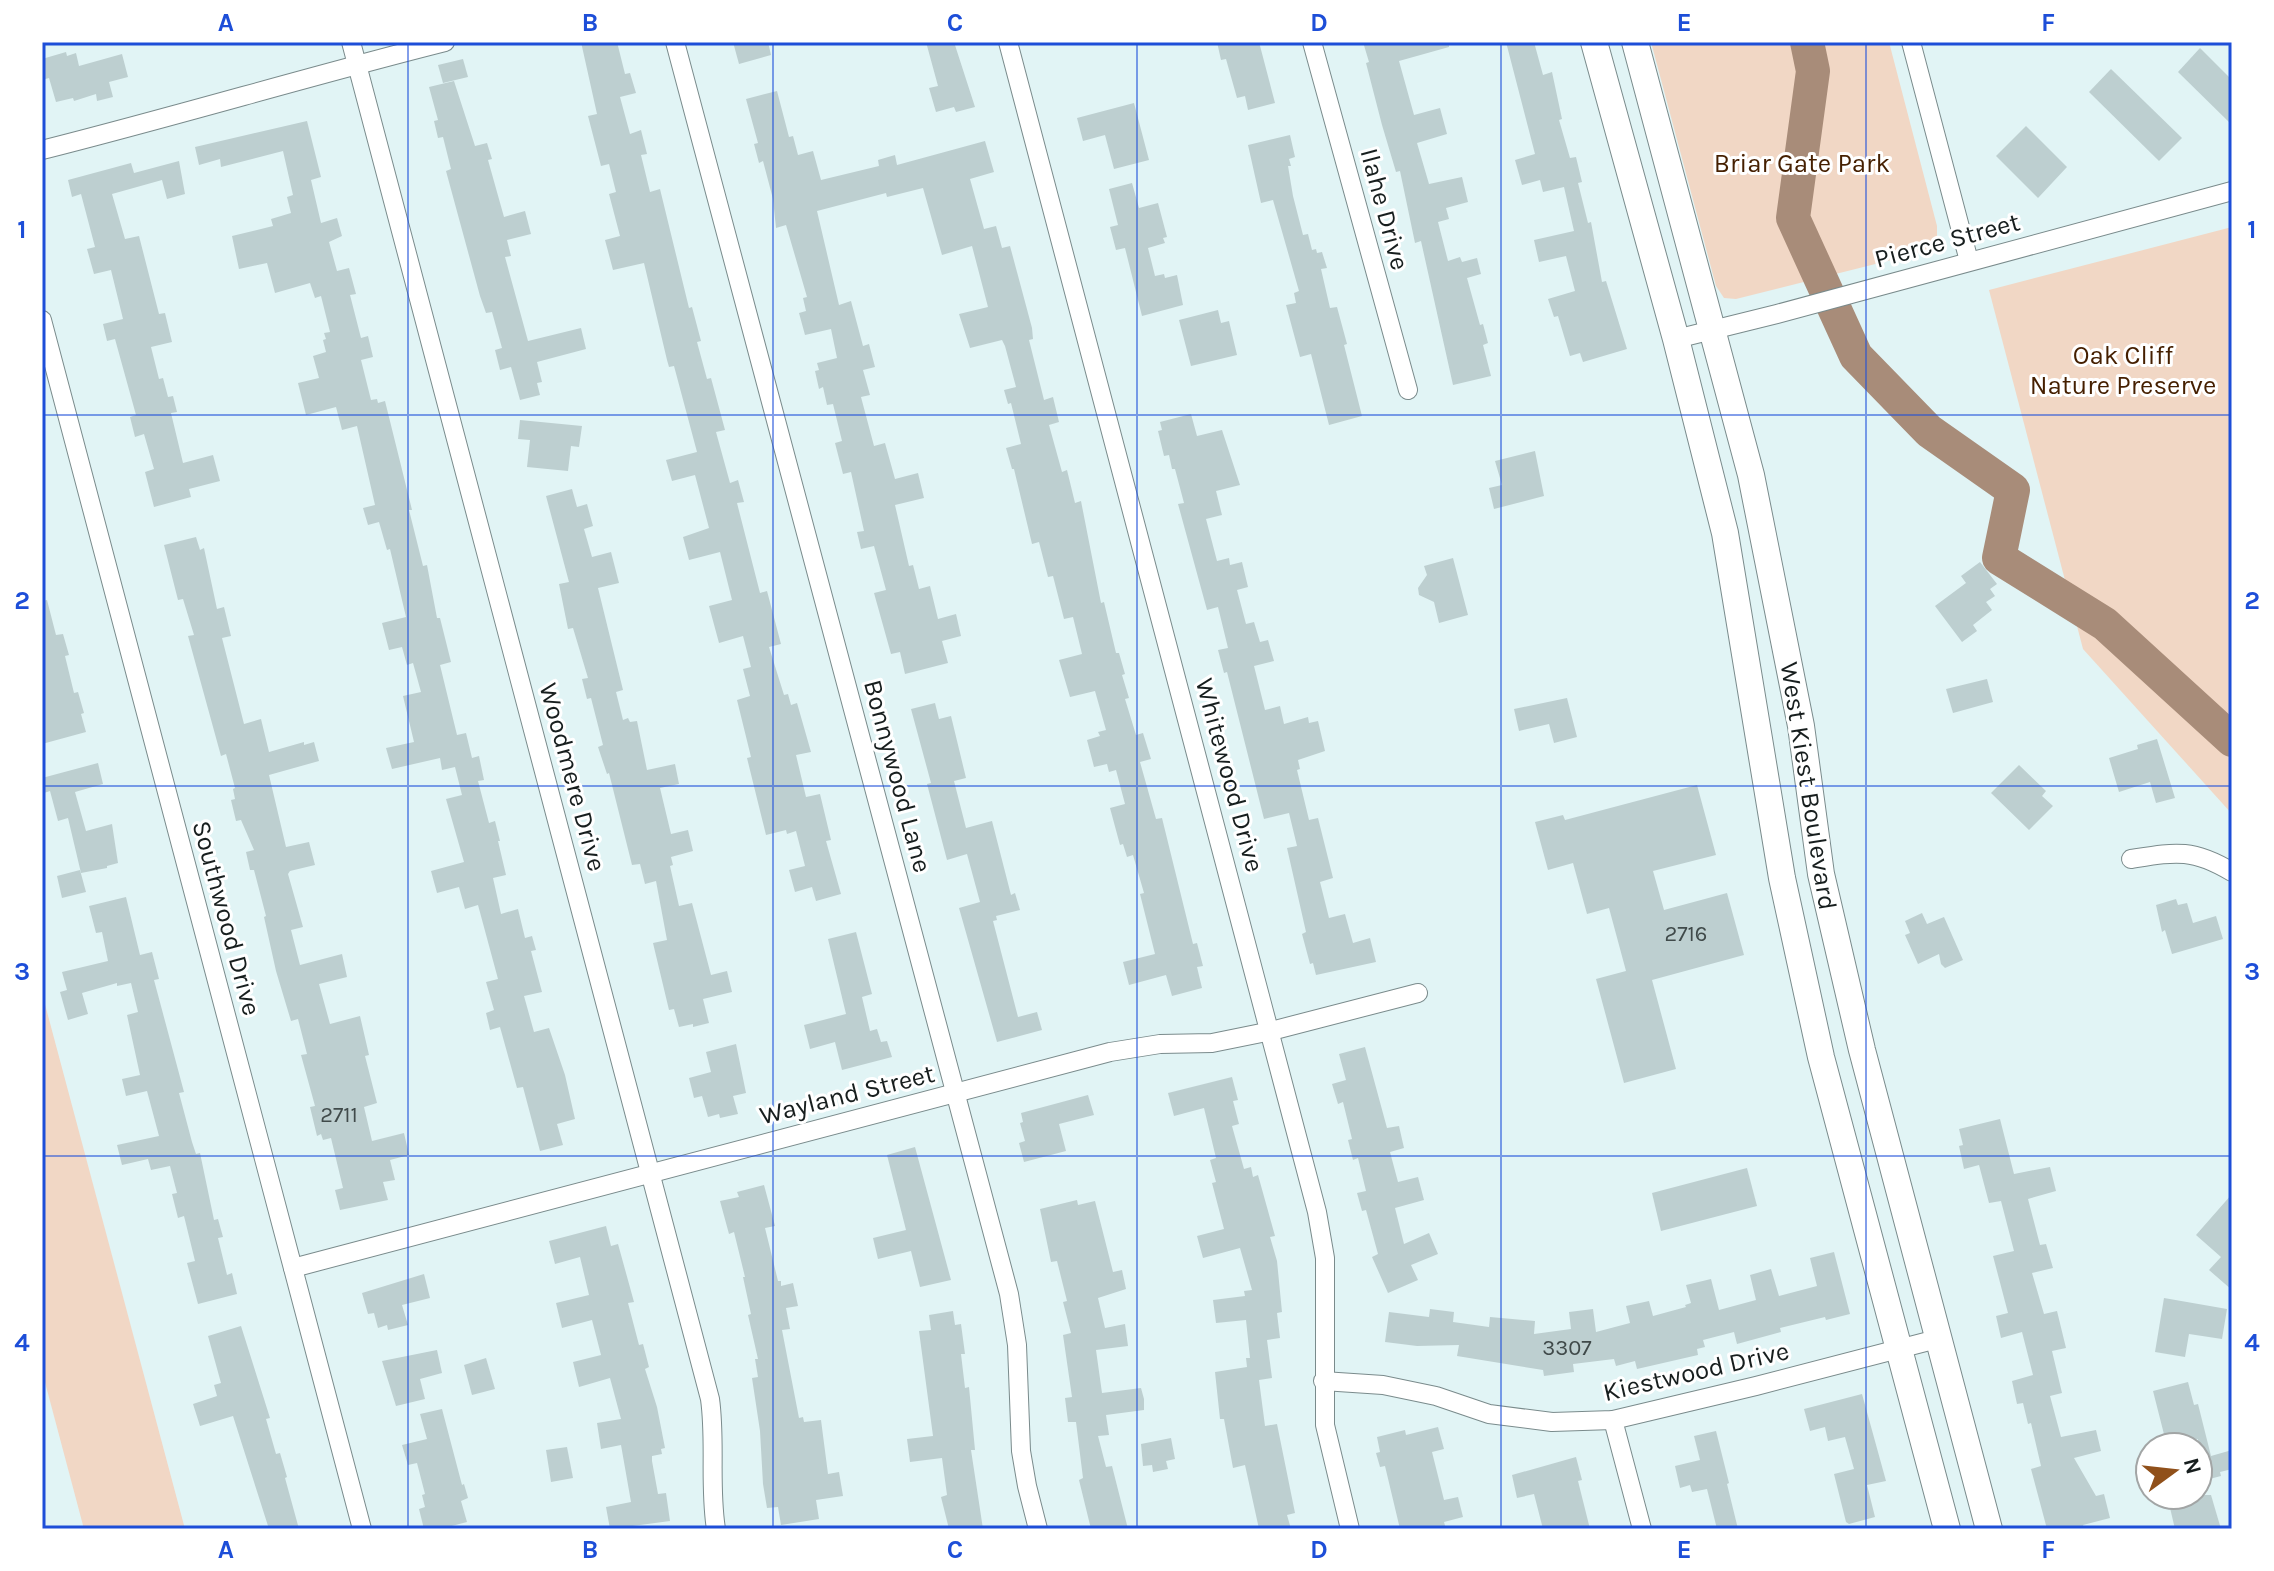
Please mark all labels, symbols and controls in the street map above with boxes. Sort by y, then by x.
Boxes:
text: A [218,7,234,38]
text: B [582,7,598,38]
text: C [947,7,963,38]
text: D [1310,7,1328,38]
text: E [1676,7,1692,38]
text: F [2041,7,2055,38]
street label: Ilahe Drive [1353,145,1416,273]
park label: Briar Gate Park [1714,148,1890,179]
street label: Pierce Street [1871,206,2023,275]
text: 1 [17,214,27,245]
text: 1 [2247,214,2257,245]
park label: Oak Cliff Nature Preserve [2030,340,2216,401]
text: 2 [14,585,30,616]
text: 2 [2244,585,2260,616]
street label: West Kiest Boulevard [1774,660,1843,912]
street label: Whitewood Drive [1189,675,1270,875]
street label: Bonnywood Lane [857,676,938,876]
street label: Woodmere Drive [532,680,613,875]
street label: Southwood Drive [186,817,267,1019]
house number: 2716 [1665,921,1707,947]
text: 3 [14,956,30,987]
text: 3 [2244,956,2260,987]
street label: Wayland Street [756,1058,938,1131]
house number: 2711 [320,1102,358,1128]
text: 4 [14,1327,30,1358]
text: 4 [2244,1327,2260,1358]
house number: 3307 [1542,1335,1592,1361]
street label: Kiestwood Drive [1600,1335,1792,1408]
north arrow [2134,1431,2214,1511]
text: N [2178,1455,2207,1477]
text: A [218,1534,234,1565]
text: B [582,1534,598,1565]
text: C [947,1534,963,1565]
text: D [1310,1534,1328,1565]
text: E [1676,1534,1692,1565]
text: F [2041,1534,2055,1565]

